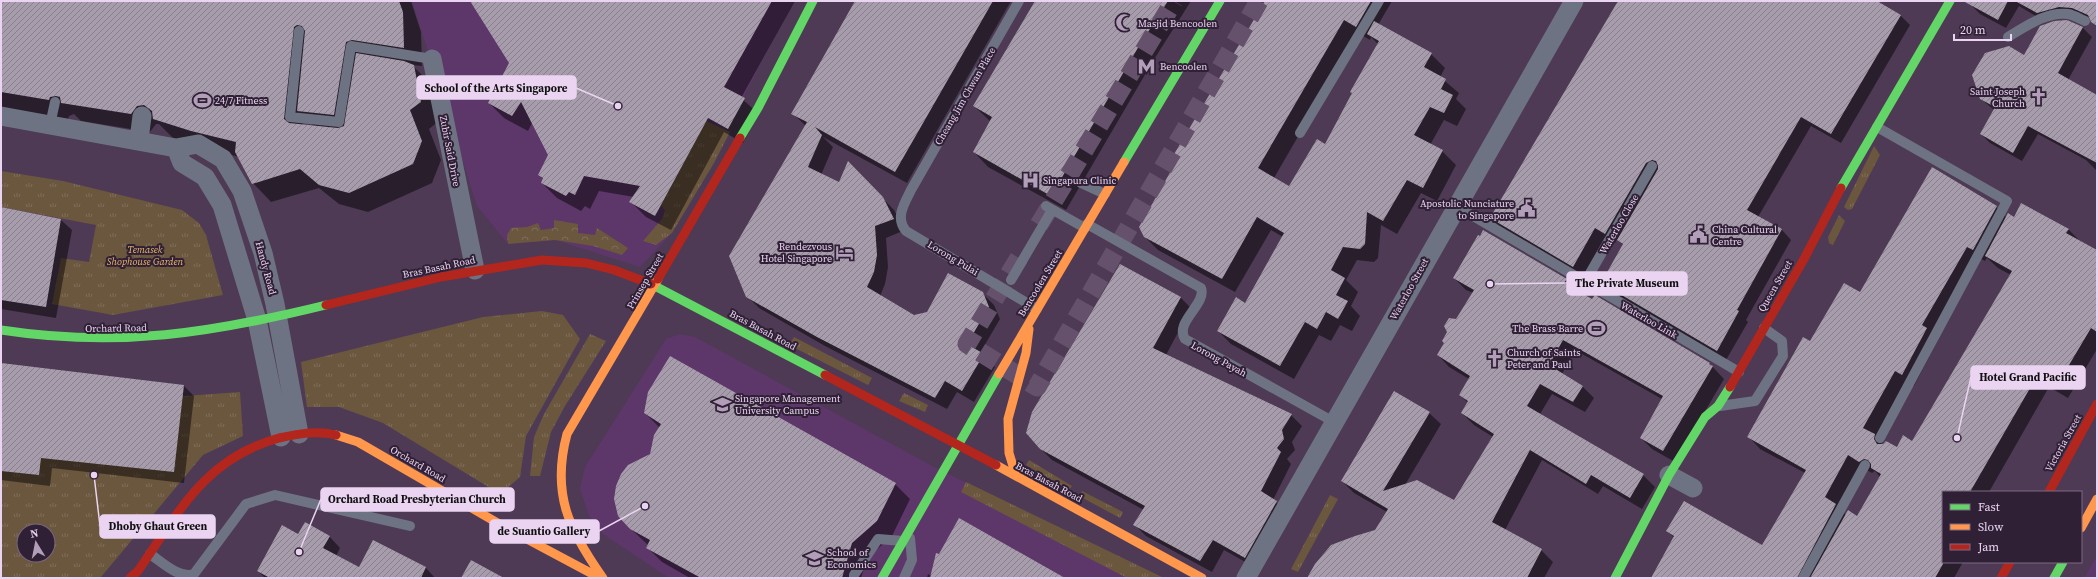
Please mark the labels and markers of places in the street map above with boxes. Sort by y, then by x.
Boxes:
mosque icon: Masjid Bencoolen [1115,13,1135,33]
place label: Masjid Bencoolen [1138,17,1217,30]
metro station icon: Bencoolen [1137,56,1157,76]
place label: Bencoolen [1160,60,1207,73]
callout: School of the Arts Singapore [417,76,576,99]
place label: Saint Joseph Church [1970,85,2025,110]
church icon: Saint Joseph Church [2028,87,2048,107]
sports icon: 24/7 Fitness [192,90,212,110]
place label: 24/7 Fitness [215,94,267,107]
hospital icon: Singapura Clinic [1020,170,1040,190]
place label: Singapura Clinic [1043,174,1116,187]
place label: Apostolic Nunciature to Singapore [1420,197,1514,222]
public building icon: Apostolic Nunciature to Singapore [1517,199,1537,219]
place label: China Cultural Centre [1712,223,1777,248]
public building icon: China Cultural Centre [1689,225,1709,245]
place label: Rendezvous Hotel Singapore [761,240,832,265]
hotel icon: Rendezvous Hotel Singapore [835,242,855,262]
callout: The Private Museum [1567,272,1687,295]
sports icon: The Brass Barre [1586,318,1606,338]
place label: The Brass Barre [1512,322,1583,335]
place label: Church of Saints Peter and Paul [1507,346,1581,371]
church icon: Church of Saints Peter and Paul [1484,348,1504,368]
callout: Hotel Grand Pacific [1971,366,2085,389]
place label: Singapore Management University Campus [735,392,841,417]
school or university icon: Singapore Management University Campus [712,394,732,414]
callout: Orchard Road Presbyterian Church [321,488,514,511]
callout: Dhoby Ghaut Green [100,515,215,538]
callout: de Suantio Gallery [490,520,599,543]
place label: School of Economics [827,546,876,571]
school or university icon: School of Economics [804,548,824,568]

